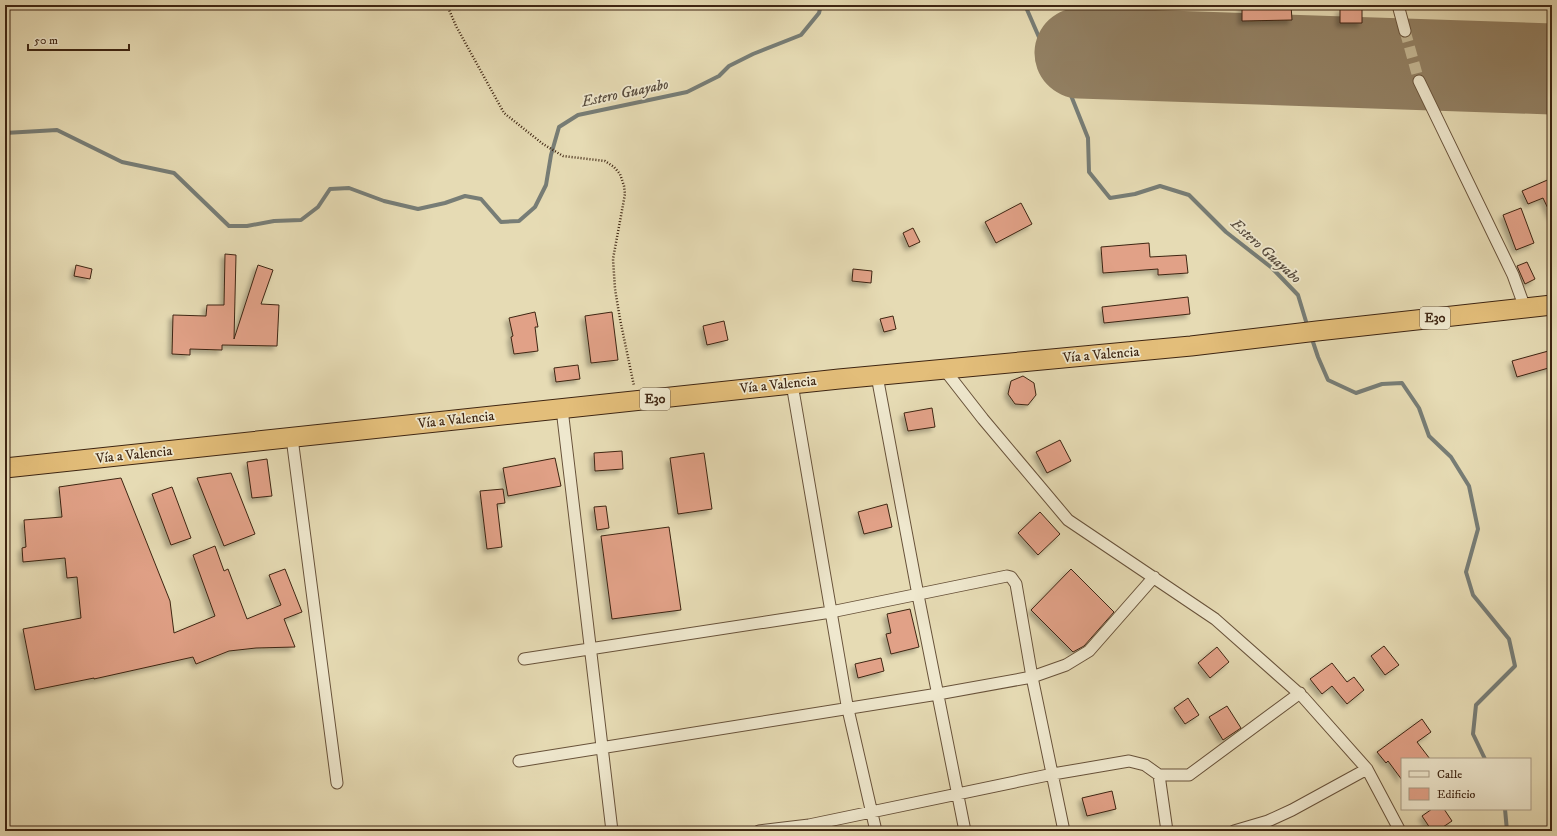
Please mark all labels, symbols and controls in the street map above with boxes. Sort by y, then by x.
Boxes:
scale bar [28,26,129,52]
text: 50 m [34,33,58,48]
water label: Estero Guayabo [579,74,671,112]
water label: Estero Guayabo [1226,214,1305,288]
road number: E30 [1420,307,1450,329]
street label: Vía a Valencia [1061,343,1140,367]
street label: Vía a Valencia [738,372,817,398]
road number: E30 [640,388,670,410]
street label: Vía a Valencia [416,407,495,433]
street label: Vía a Valencia [94,442,173,468]
legend [1401,758,1531,810]
text: Calle [1437,767,1462,782]
text: Edificio [1437,787,1476,802]

